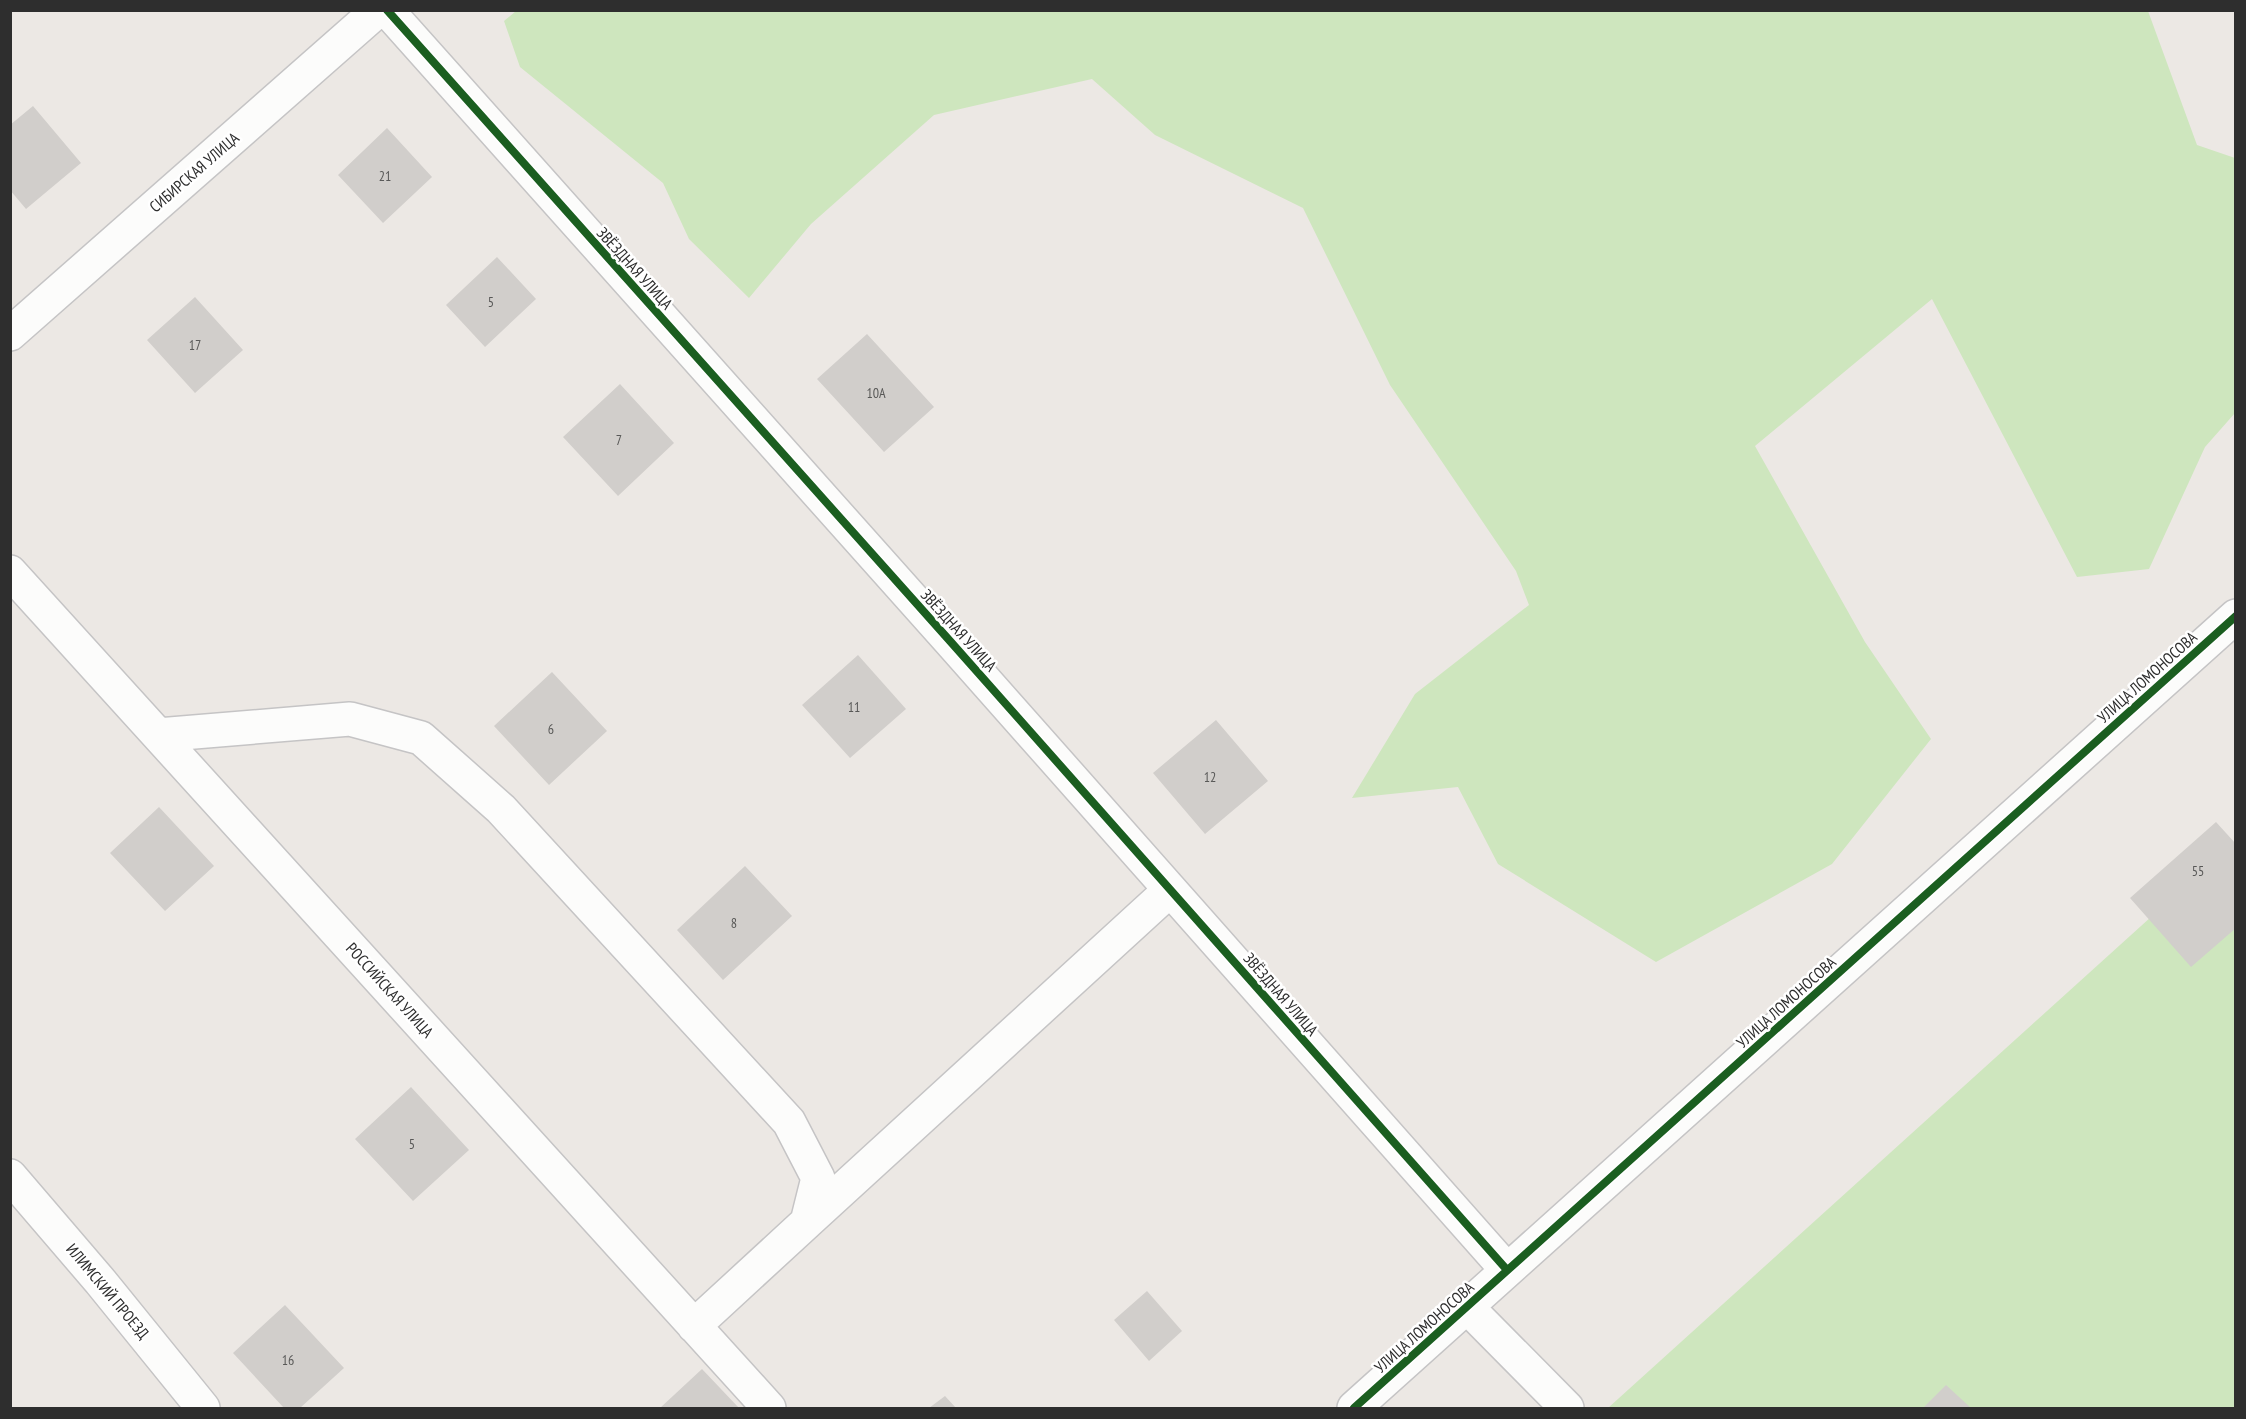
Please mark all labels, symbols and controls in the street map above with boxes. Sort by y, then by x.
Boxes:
street label: СИБИРСКАЯ УЛИЦА [145,127,243,216]
house number: 21 [379,167,391,185]
street label: ЗВЁЗДНАЯ УЛИЦА [593,223,677,314]
house number: 5 [488,293,494,311]
house number: 17 [189,336,201,354]
house number: 10А [866,384,886,402]
house number: 7 [616,431,622,449]
street label: ЗВЁЗДНАЯ УЛИЦА [917,585,1001,676]
street label: УЛИЦА ЛОМОНОСОВА [2093,627,2201,727]
house number: 11 [848,698,860,716]
house number: 6 [548,720,554,738]
house number: 12 [1204,768,1216,786]
house number: 55 [2192,862,2204,880]
house number: 8 [731,914,737,932]
street label: РОССИЙСКАЯ УЛИЦА [342,938,438,1042]
street label: ЗВЁЗДНАЯ УЛИЦА [1239,948,1323,1040]
street label: УЛИЦА ЛОМОНОСОВА [1732,952,1840,1052]
house number: 5 [409,1135,415,1153]
street label: ИЛИМСКИЙ ПРОЕЗД [62,1239,154,1343]
street label: УЛИЦА ЛОМОНОСОВА [1370,1277,1478,1377]
house number: 16 [282,1351,294,1369]

